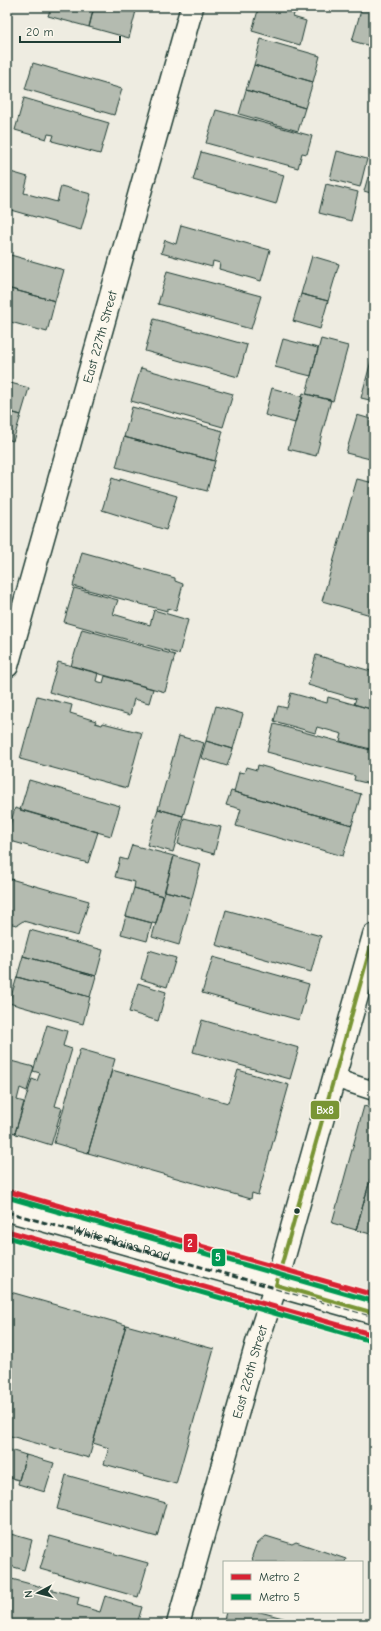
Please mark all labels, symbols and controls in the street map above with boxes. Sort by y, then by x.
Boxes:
scale bar [20,18,120,44]
text: 20 m [26,25,54,39]
street label: East 227th Street [80,288,120,385]
line badge: Bx8 [310,1100,340,1120]
text: Bx8 [316,1104,334,1117]
unlabelled marker [292,1206,302,1216]
street label: White Plains Road [71,1222,172,1263]
line badge: 2 [183,1233,198,1253]
text: 2 [187,1237,193,1250]
line badge: 5 [211,1248,226,1267]
text: 5 [215,1251,221,1264]
street label: East 226th Street [229,1322,271,1420]
legend [223,1561,363,1613]
text: Metro 2 [259,1570,300,1584]
north arrow [18,1573,58,1613]
text: N [22,1590,35,1599]
text: Metro 5 [259,1590,300,1604]

